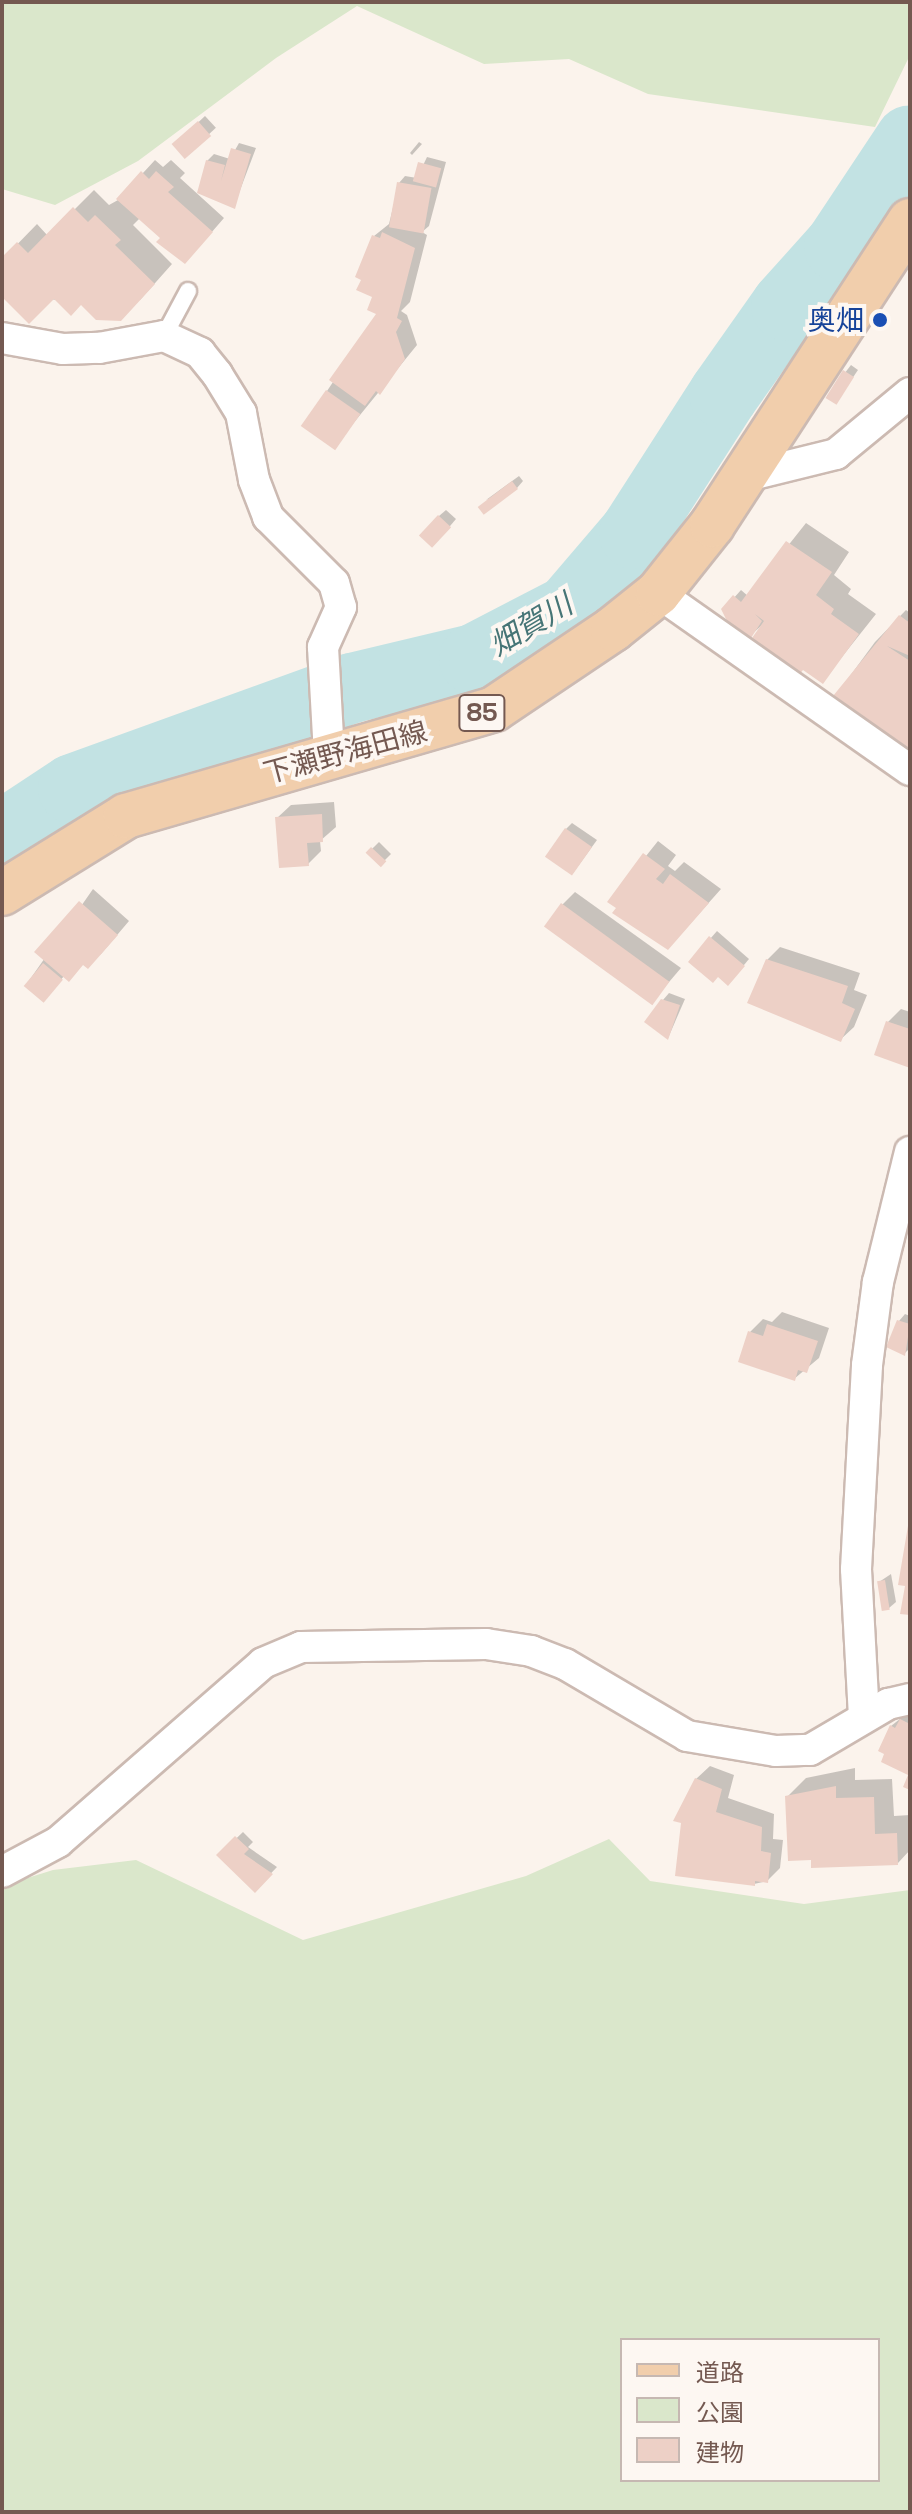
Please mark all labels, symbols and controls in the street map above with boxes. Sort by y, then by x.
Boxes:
place label: 奥畑 [808,303,864,337]
marker: 奥畑 [871,311,889,329]
water label: 畑賀川 [483,586,579,664]
road number: 85 [458,691,506,735]
street label: 下瀬野海田線 [260,714,430,790]
legend [620,2338,880,2482]
text: 道路 [696,2357,744,2388]
text: 公園 [696,2397,744,2428]
text: 建物 [696,2437,744,2468]

